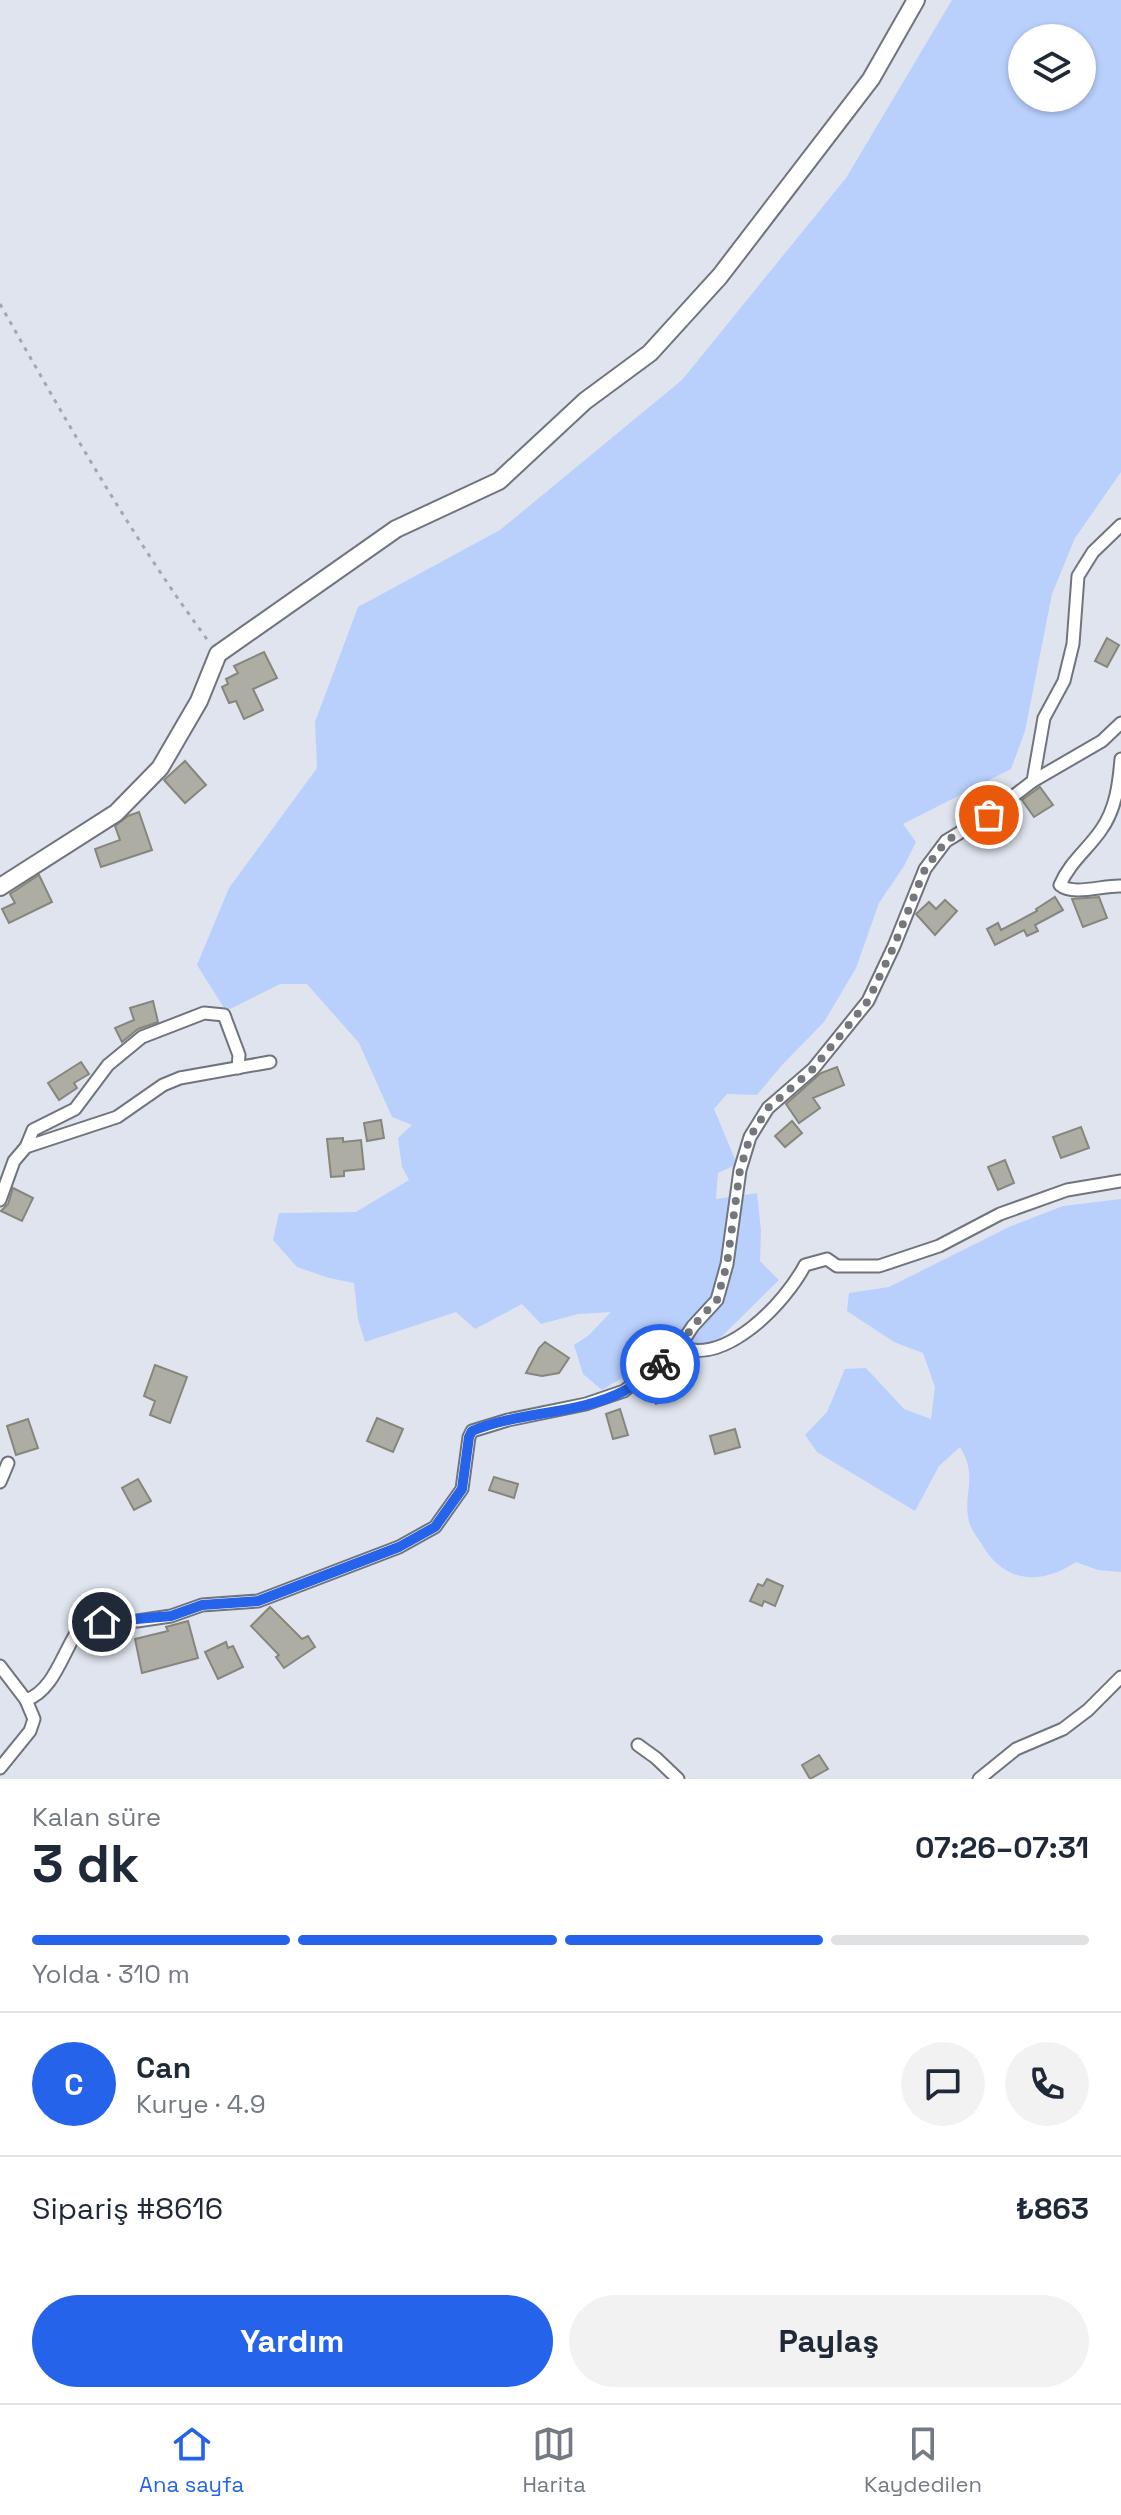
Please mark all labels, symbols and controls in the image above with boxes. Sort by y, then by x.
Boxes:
map controls [1008,24,1096,112]
button: layers [1008,24,1096,112]
pin [955,781,1023,849]
icon: bag [967,793,1011,837]
courier [620,1324,700,1404]
icon: bike [638,1342,682,1386]
pin [68,1588,136,1656]
icon: home [80,1600,124,1644]
text: Kalan süre [32,1800,161,1834]
text: 07:26–07:31 [915,1828,1089,1867]
text: 3 dk [32,1831,139,1897]
text: Yolda · 310 m [32,1957,190,1991]
button: chat [901,2042,985,2126]
button: phone [1005,2042,1089,2126]
text: Can [136,2048,191,2087]
text: C [64,2065,84,2104]
text: Kurye · 4.9 [136,2087,266,2121]
text: Sipariş #8616 [32,2189,223,2228]
text: ₺863 [1016,2189,1089,2228]
button: Yardım [32,2295,553,2387]
button: Paylaş [569,2295,1089,2387]
tab: Ana sayfa [139,2422,244,2498]
tab: Harita [522,2422,586,2498]
tab: Kaydedilen [864,2422,982,2498]

